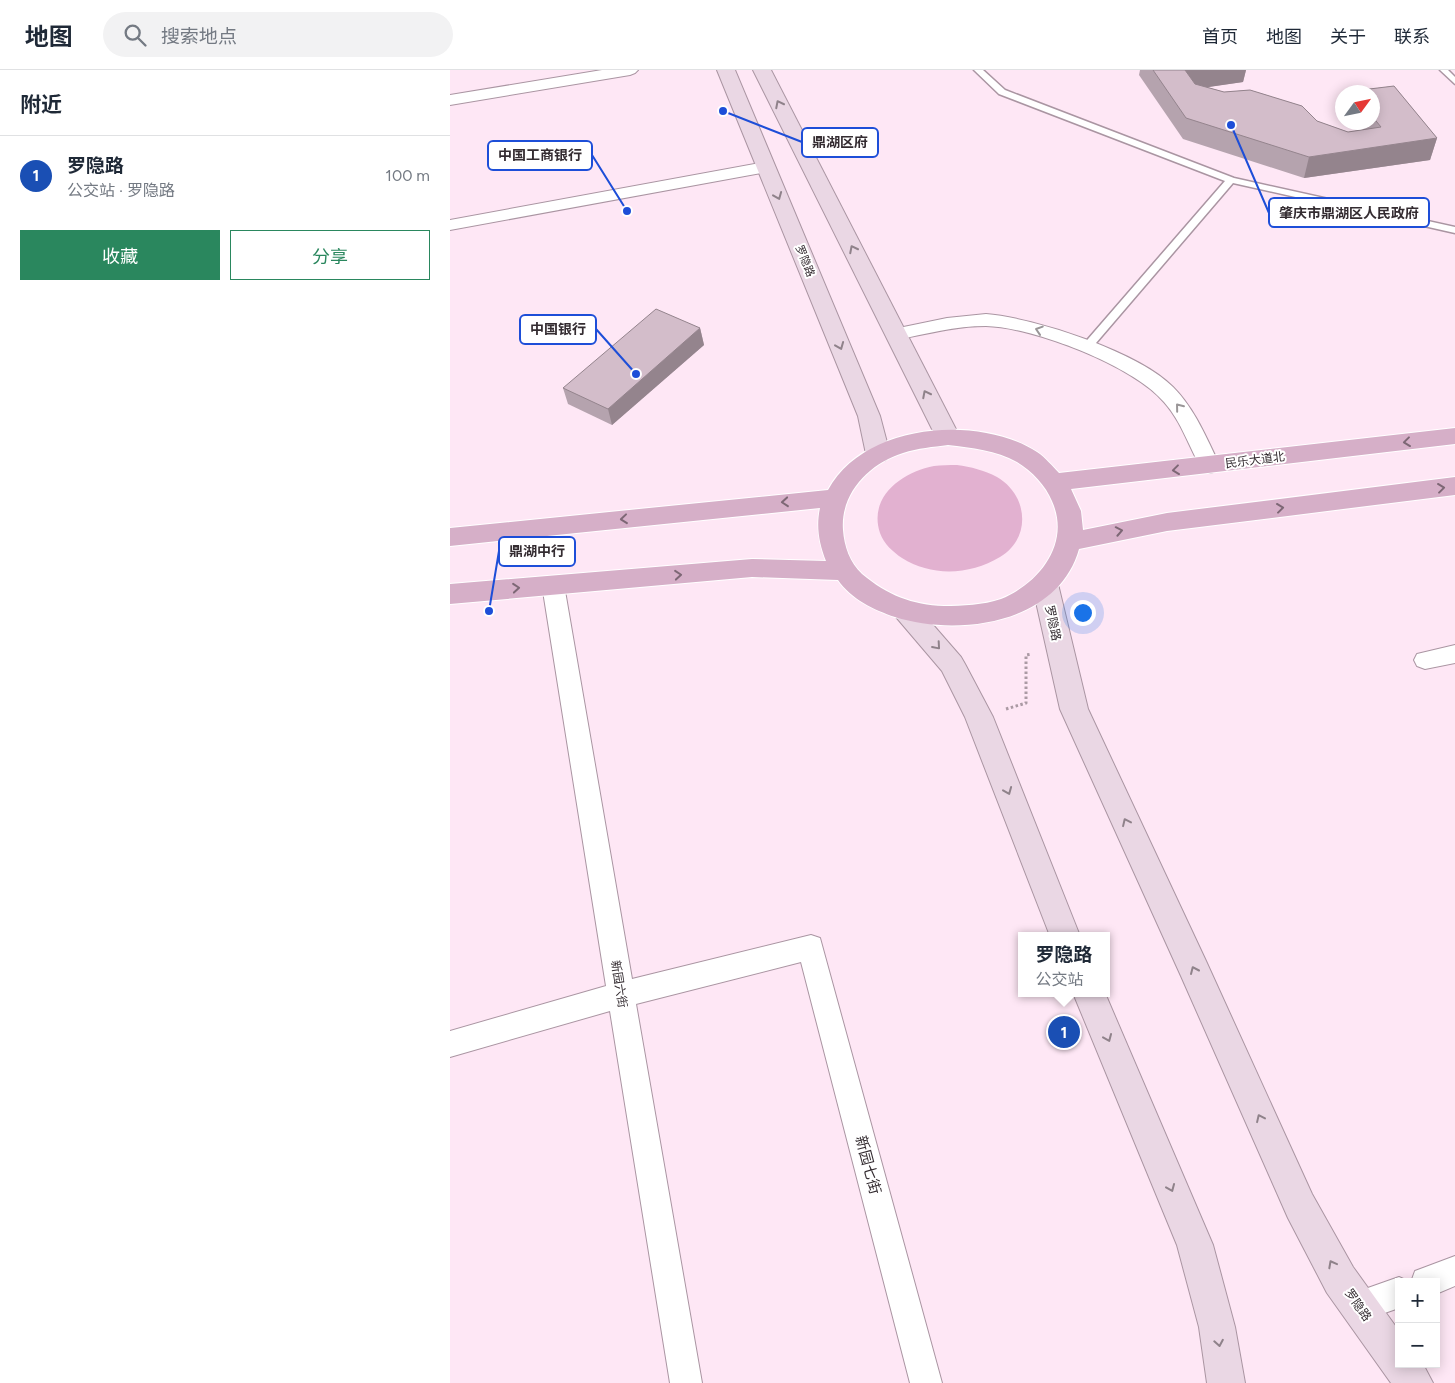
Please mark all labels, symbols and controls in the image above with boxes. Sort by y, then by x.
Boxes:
search box [103,12,453,57]
icon: search [121,21,149,49]
text: 地图 [25,22,73,51]
text: 搜索地点 [161,25,237,48]
text: 首页 [1202,26,1238,48]
text: 地图 [1266,26,1302,48]
text: 关于 [1330,26,1366,48]
text: 联系 [1394,26,1430,48]
north arrow [1335,85,1380,130]
text: 附近 [20,92,62,117]
one-way arrow [775,100,785,109]
callout: 鼎湖区府 [802,128,878,157]
text: 鼎湖区府 [812,134,868,151]
callout: 中国工商银行 [488,141,592,170]
text: 中国工商银行 [498,147,582,164]
text: 罗隐路 [67,154,124,177]
text: 1 [33,166,39,185]
text: 100 m [385,166,430,185]
text: 公交站 · 罗隐路 [67,181,175,200]
one-way arrow [772,191,782,200]
callout: 肇庆市鼎湖区人民政府 [1269,198,1429,227]
text: 肇庆市鼎湖区人民政府 [1279,205,1419,222]
button: 收藏 [20,230,220,280]
button: 分享 [230,230,430,280]
street label: 罗隐路 [793,243,817,279]
one-way arrow [849,245,859,254]
callout: 中国银行 [520,315,596,344]
text: 中国银行 [530,321,586,338]
one-way arrow [1035,326,1044,336]
one-way arrow [834,341,844,350]
one-way arrow [922,390,932,399]
one-way arrow [1176,404,1184,413]
one-way arrow [1402,436,1410,447]
street label: 民乐大道北 [1224,449,1286,471]
one-way arrow [1171,464,1179,475]
one-way arrow [1437,483,1445,494]
one-way arrow [781,497,789,508]
one-way arrow [1276,503,1284,514]
one-way arrow [619,513,627,524]
one-way arrow [1115,527,1123,537]
callout: 鼎湖中行 [499,537,575,566]
text: 鼎湖中行 [509,543,565,560]
one-way arrow [674,569,682,580]
one-way arrow [512,583,520,594]
your location [1070,600,1096,626]
street label: 罗隐路 [1042,604,1064,642]
one-way arrow [931,641,940,650]
one-way arrow [1002,786,1012,795]
one-way arrow [1122,818,1132,827]
popup [1018,932,1110,997]
text: 罗隐路 [1035,943,1093,966]
street label: 新园六街 [608,959,630,1009]
one-way arrow [1190,966,1201,975]
text: 公交站 [1035,970,1084,989]
pin: 1 [1048,1013,1080,1051]
one-way arrow [1102,1033,1112,1042]
one-way arrow [1256,1114,1266,1123]
street label: 新园七街 [852,1134,884,1196]
one-way arrow [1165,1183,1175,1192]
one-way arrow [1328,1260,1338,1269]
map controls [1395,1278,1440,1368]
button: + [1395,1278,1440,1323]
street label: 罗隐路 [1342,1286,1374,1324]
button: − [1395,1323,1440,1368]
one-way arrow [1214,1338,1224,1347]

